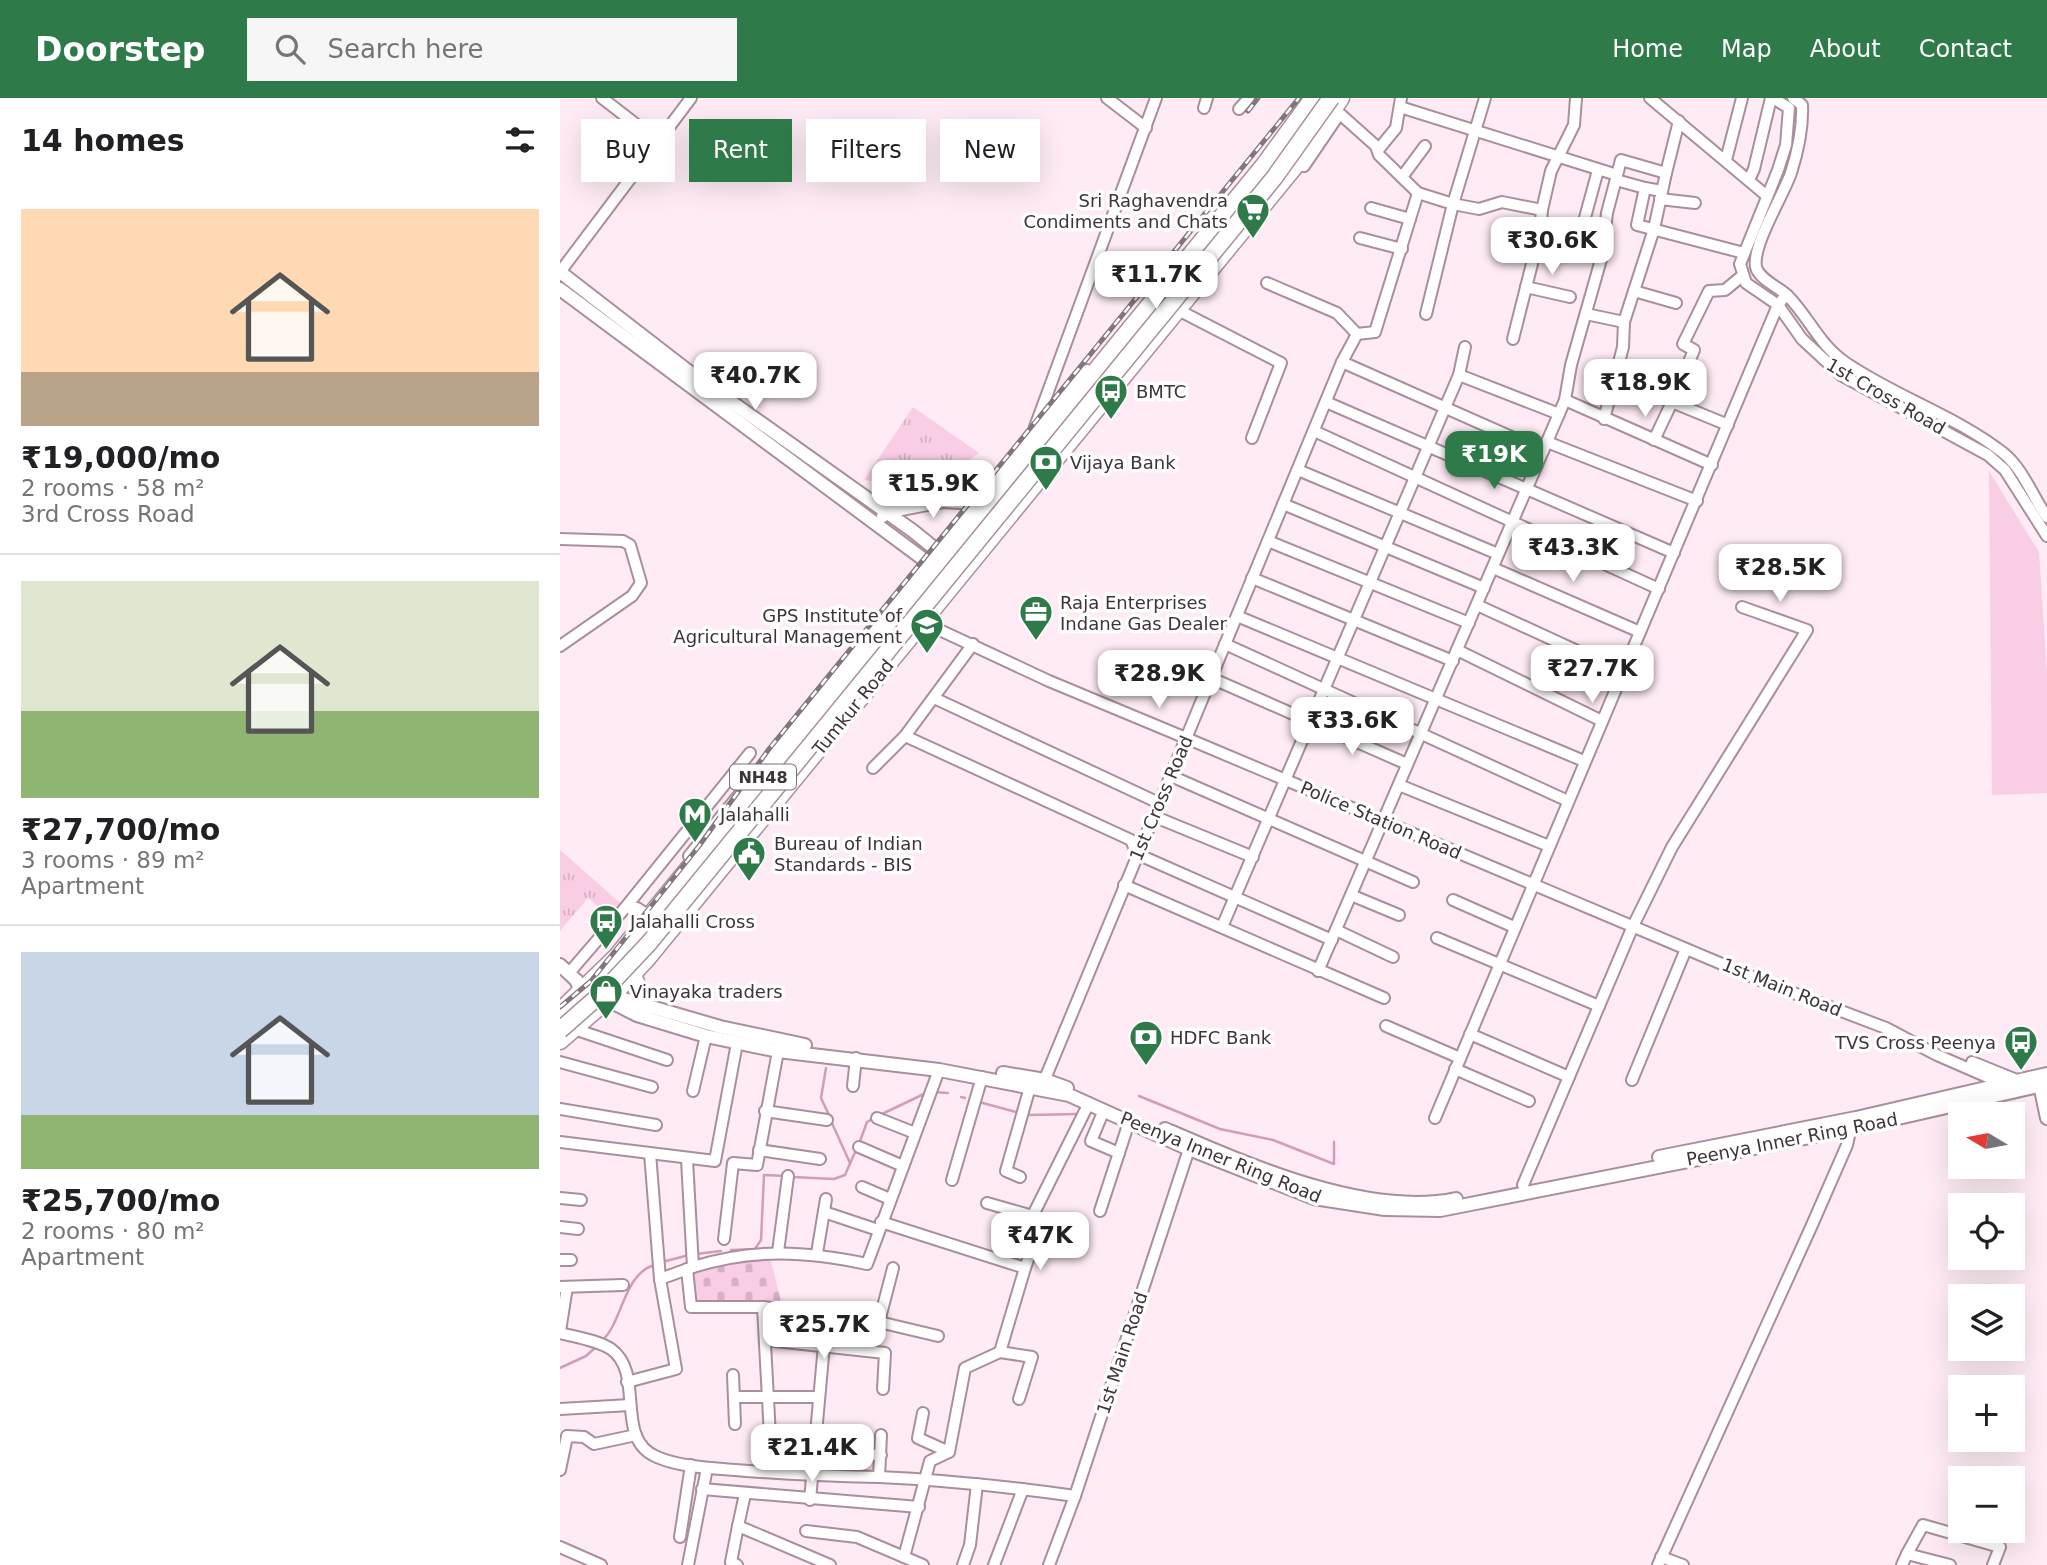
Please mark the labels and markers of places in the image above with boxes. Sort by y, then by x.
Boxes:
place label: Sri Raghavendra Condiments and Chats [1023,190,1228,232]
supermarket icon: Sri Raghavendra Condiments and Chats [1234,191,1272,240]
pin: ₹30.6K [1495,218,1609,277]
pin: ₹11.7K [1099,252,1213,311]
pin: ₹40.7K [698,352,812,412]
pin: ₹18.9K [1588,360,1702,419]
bus stop icon: BMTC [1092,372,1130,421]
place label: BMTC [1136,381,1186,402]
pin: ₹19K [1453,432,1535,491]
bank icon: Vijaya Bank [1027,443,1065,492]
place label: Vijaya Bank [1070,452,1176,473]
pin: ₹15.9K [876,460,990,520]
pin: ₹43.3K [1516,524,1630,584]
pin: ₹28.5K [1723,545,1837,604]
place label: Raja Enterprises Indane Gas Dealer [1060,592,1227,634]
office icon: Raja Enterprises Indane Gas Dealer [1017,593,1055,642]
place label: GPS Institute of Agricultural Management [673,605,903,647]
school or university icon: GPS Institute of Agricultural Management [908,606,946,655]
pin: ₹27.7K [1535,646,1649,705]
pin: ₹28.9K [1102,650,1216,710]
pin: ₹33.6K [1295,698,1409,757]
metro station icon: Jalahalli [676,795,714,844]
place label: Jalahalli [719,804,790,825]
place label: Bureau of Indian Standards - BIS [774,833,923,875]
public building icon: Bureau of Indian Standards - BIS [730,834,768,883]
bus stop icon: Jalahalli Cross [587,902,625,951]
place label: Jalahalli Cross [629,911,755,932]
shop icon: Vinayaka traders [587,972,625,1021]
place label: Vinayaka traders [630,981,783,1002]
bank icon: HDFC Bank [1127,1018,1165,1067]
bus stop icon: TVS Cross Peenya [2002,1023,2040,1072]
place label: HDFC Bank [1170,1027,1272,1048]
place label: TVS Cross Peenya [1834,1032,1996,1053]
pin: ₹47K [999,1212,1081,1272]
pin: ₹25.7K [767,1302,881,1361]
pin: ₹21.4K [755,1424,869,1484]

